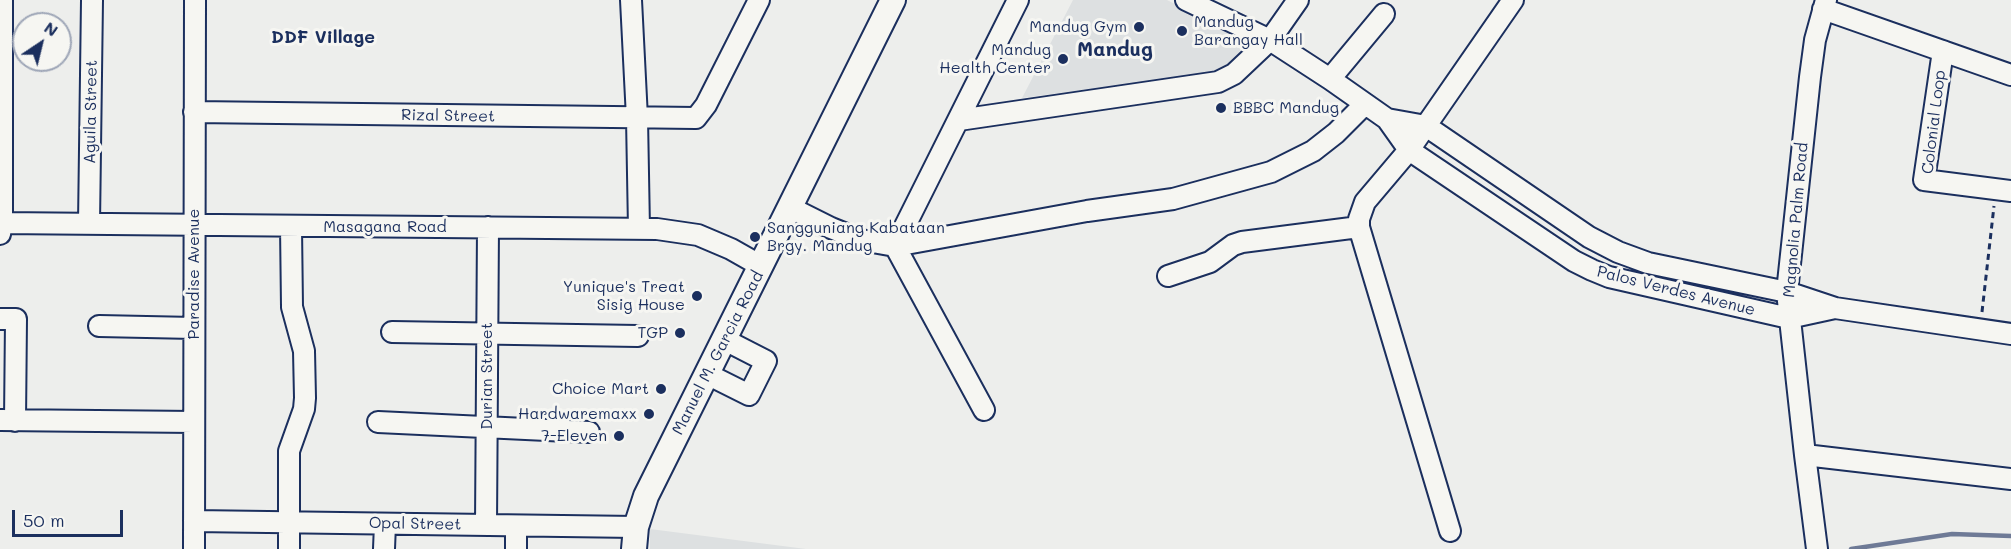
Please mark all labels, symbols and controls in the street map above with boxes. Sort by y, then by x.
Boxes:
north arrow [12,12,72,72]
place label: Mandug Barangay Hall [1194,12,1303,50]
text: N [40,16,62,41]
place label: Mandug Gym [1029,17,1127,37]
marker: Mandug Gym [1132,20,1146,34]
marker: Mandug Barangay Hall [1175,24,1189,38]
district label: DDF Village [271,26,375,48]
district label: Mandug [1077,38,1153,62]
place label: Mandug Health Center [939,40,1051,78]
marker: Mandug Health Center [1056,52,1070,66]
street label: Aguila Street [80,60,102,164]
street label: Colonial Loop [1918,69,1950,175]
place label: BBBC Mandug [1233,98,1339,118]
marker: BBBC Mandug [1214,101,1228,115]
street label: Rizal Street [401,106,495,126]
street label: Magnolia Palm Road [1780,142,1812,298]
street label: Paradise Avenue [184,209,204,339]
street label: Masagana Road [323,217,447,237]
place label: Sangguniang Kabataan Brgy. Mandug [767,218,945,256]
marker: Sangguniang Kabataan Brgy. Mandug [748,230,762,244]
street label: Palos Verdes Avenue [1595,262,1757,320]
street label: Manuel M. Garcia Road [668,268,768,438]
place label: Yunique's Treat Sisig House [563,277,685,315]
marker: Yunique's Treat Sisig House [690,289,704,303]
street label: Durian Street [477,322,497,430]
place label: TGP [637,323,668,343]
marker: TGP [673,326,687,340]
place label: Choice Mart [552,379,649,399]
marker: Choice Mart [654,382,668,396]
place label: Hardwaremaxx [518,404,637,424]
marker: Hardwaremaxx [642,407,656,421]
place label: 7-Eleven [541,426,607,446]
marker: 7-Eleven [612,429,626,443]
scale bar [15,498,126,536]
text: 50 m [23,508,65,532]
street label: Opal Street [369,514,461,534]

